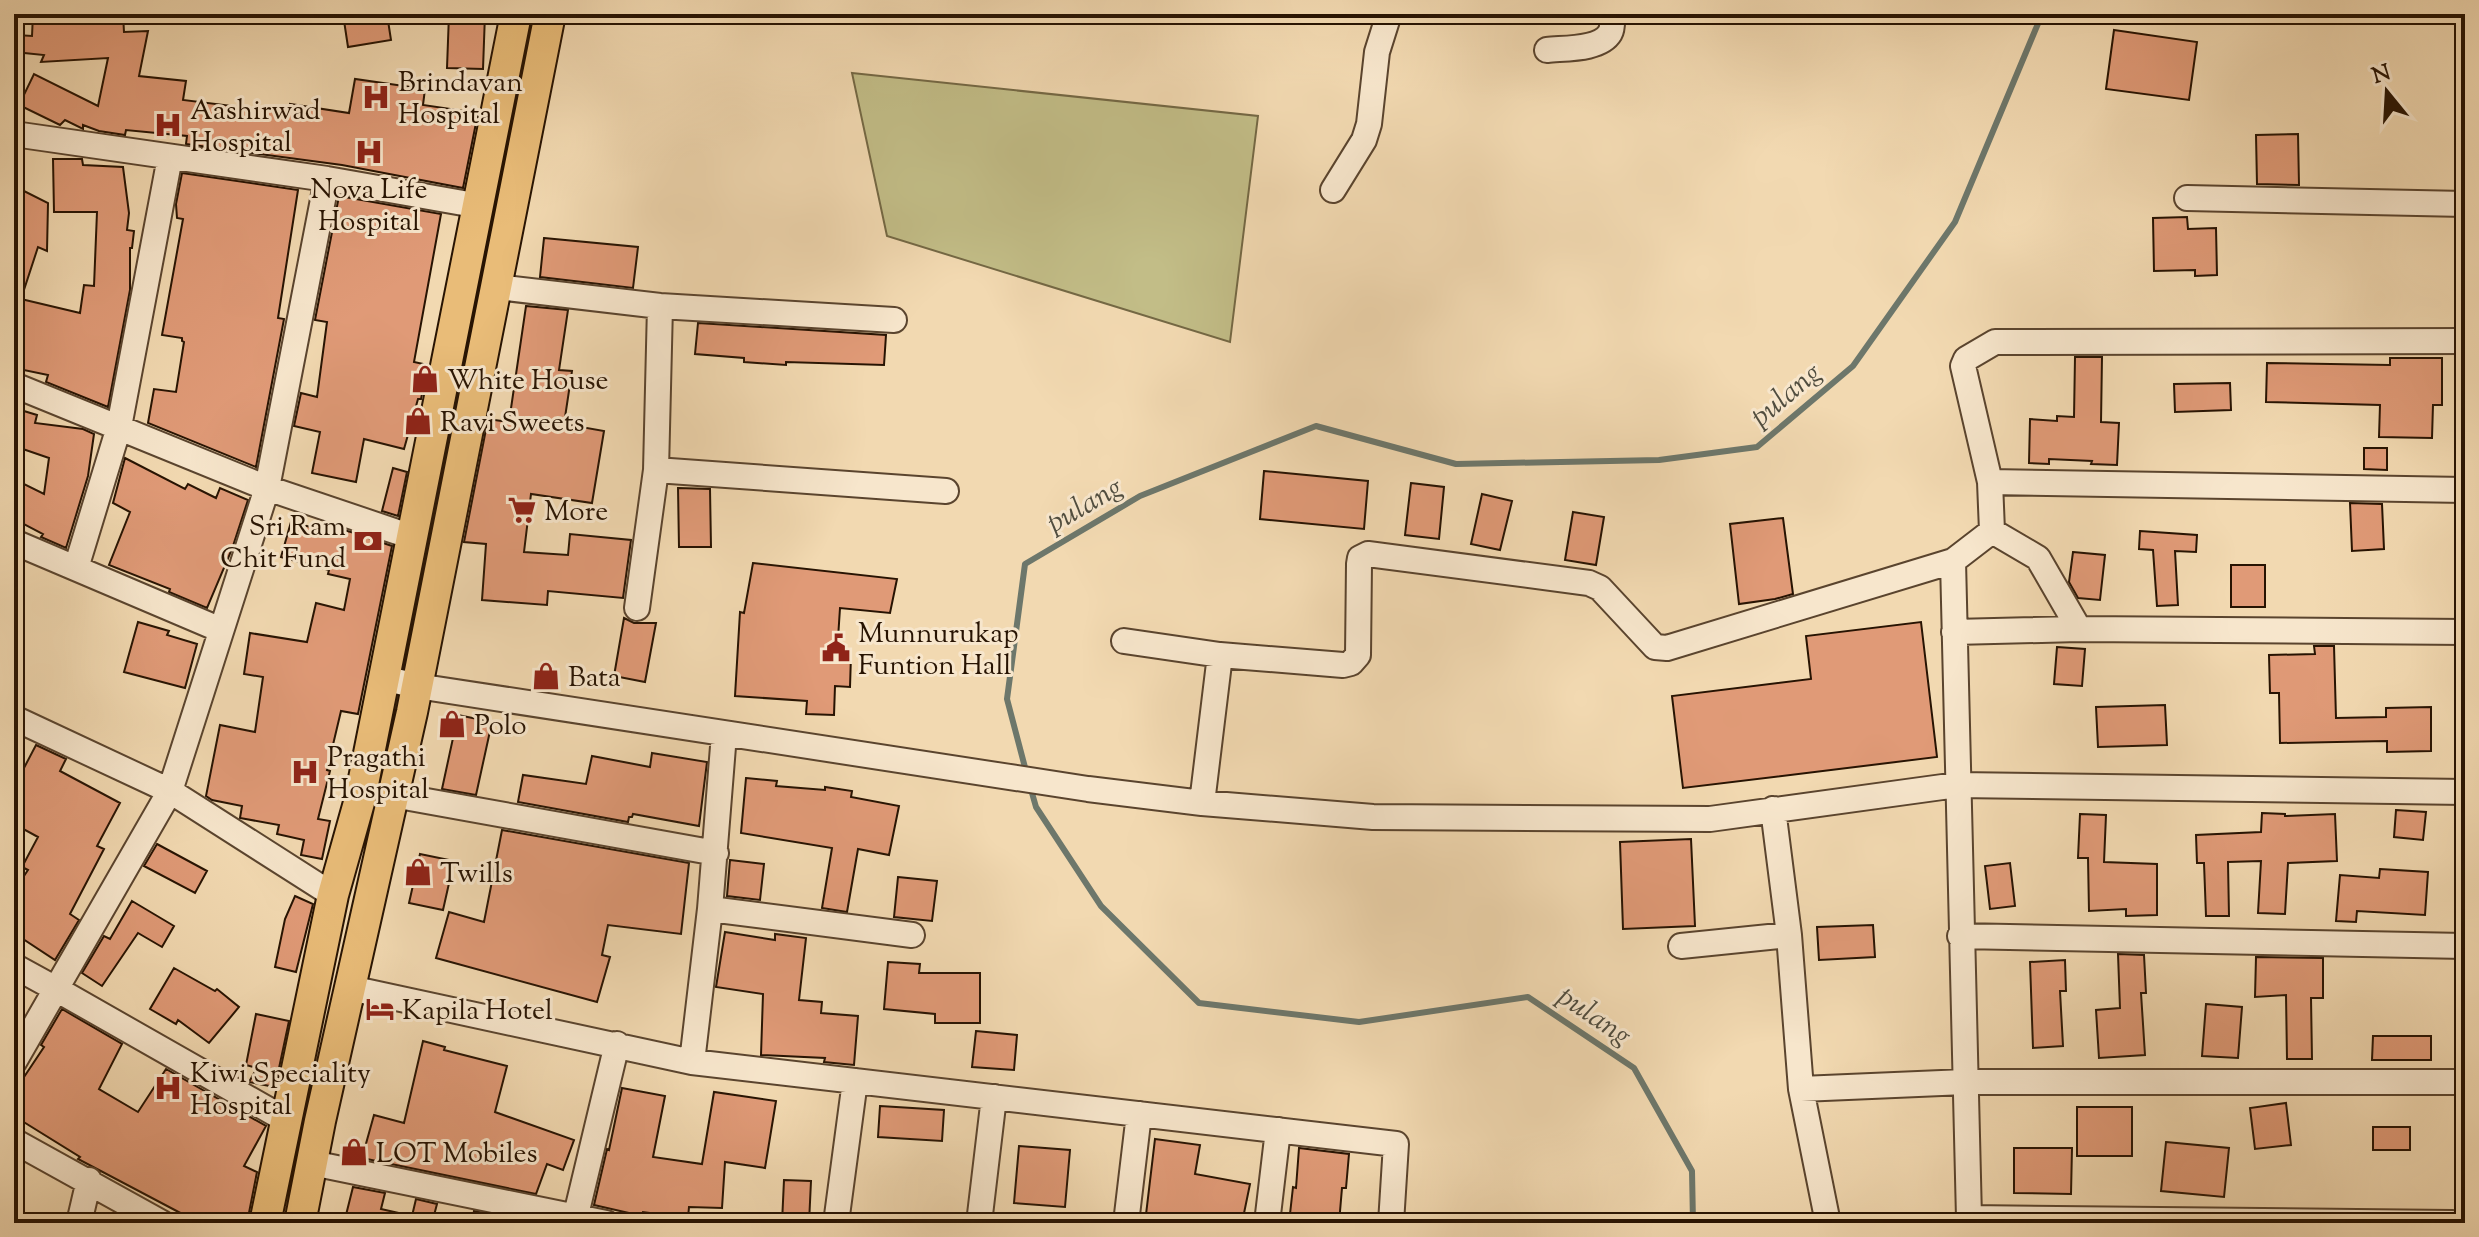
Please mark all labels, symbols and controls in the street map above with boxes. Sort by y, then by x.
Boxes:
north arrow [2347,52,2427,132]
text: N [2368,58,2395,94]
place label: Brindavan Hospital [398,64,523,136]
hospital icon: Brindavan Hospital [361,82,391,112]
place label: Aashirwad Hospital [190,92,321,164]
hospital icon: Aashirwad Hospital [153,110,183,140]
hospital icon: Nova Life Hospital [354,137,384,167]
place label: Nova Life Hospital [311,171,427,243]
water label: pulang [1741,353,1832,439]
place label: White House [447,362,609,402]
shop icon: White House [410,364,440,394]
place label: Ravi Sweets [440,404,585,444]
shop icon: Ravi Sweets [403,406,433,436]
water label: pulang [1039,467,1132,545]
place label: More [544,493,608,533]
supermarket icon: More [507,495,537,525]
place label: Sri Ram Chit Fund [220,508,346,580]
bank icon: Sri Ram Chit Fund [353,526,383,556]
place label: Munnurukap Funtion Hall [858,615,1018,687]
public building icon: Munnurukap Funtion Hall [821,633,851,663]
place label: Bata [568,659,621,699]
shop icon: Bata [531,661,561,691]
place label: Polo [474,707,527,747]
shop icon: Polo [437,709,467,739]
place label: Pragathi Hospital [327,739,429,811]
hospital icon: Pragathi Hospital [290,757,320,787]
place label: Twills [440,855,513,895]
shop icon: Twills [403,857,433,887]
water label: pulang [1547,976,1640,1058]
place label: Kapila Hotel [402,992,553,1032]
hotel icon: Kapila Hotel [365,994,395,1024]
place label: Kiwi Speciality Hospital [190,1055,371,1127]
hospital icon: Kiwi Speciality Hospital [153,1073,183,1103]
place label: LOT Mobiles [376,1135,538,1175]
shop icon: LOT Mobiles [339,1137,369,1167]

